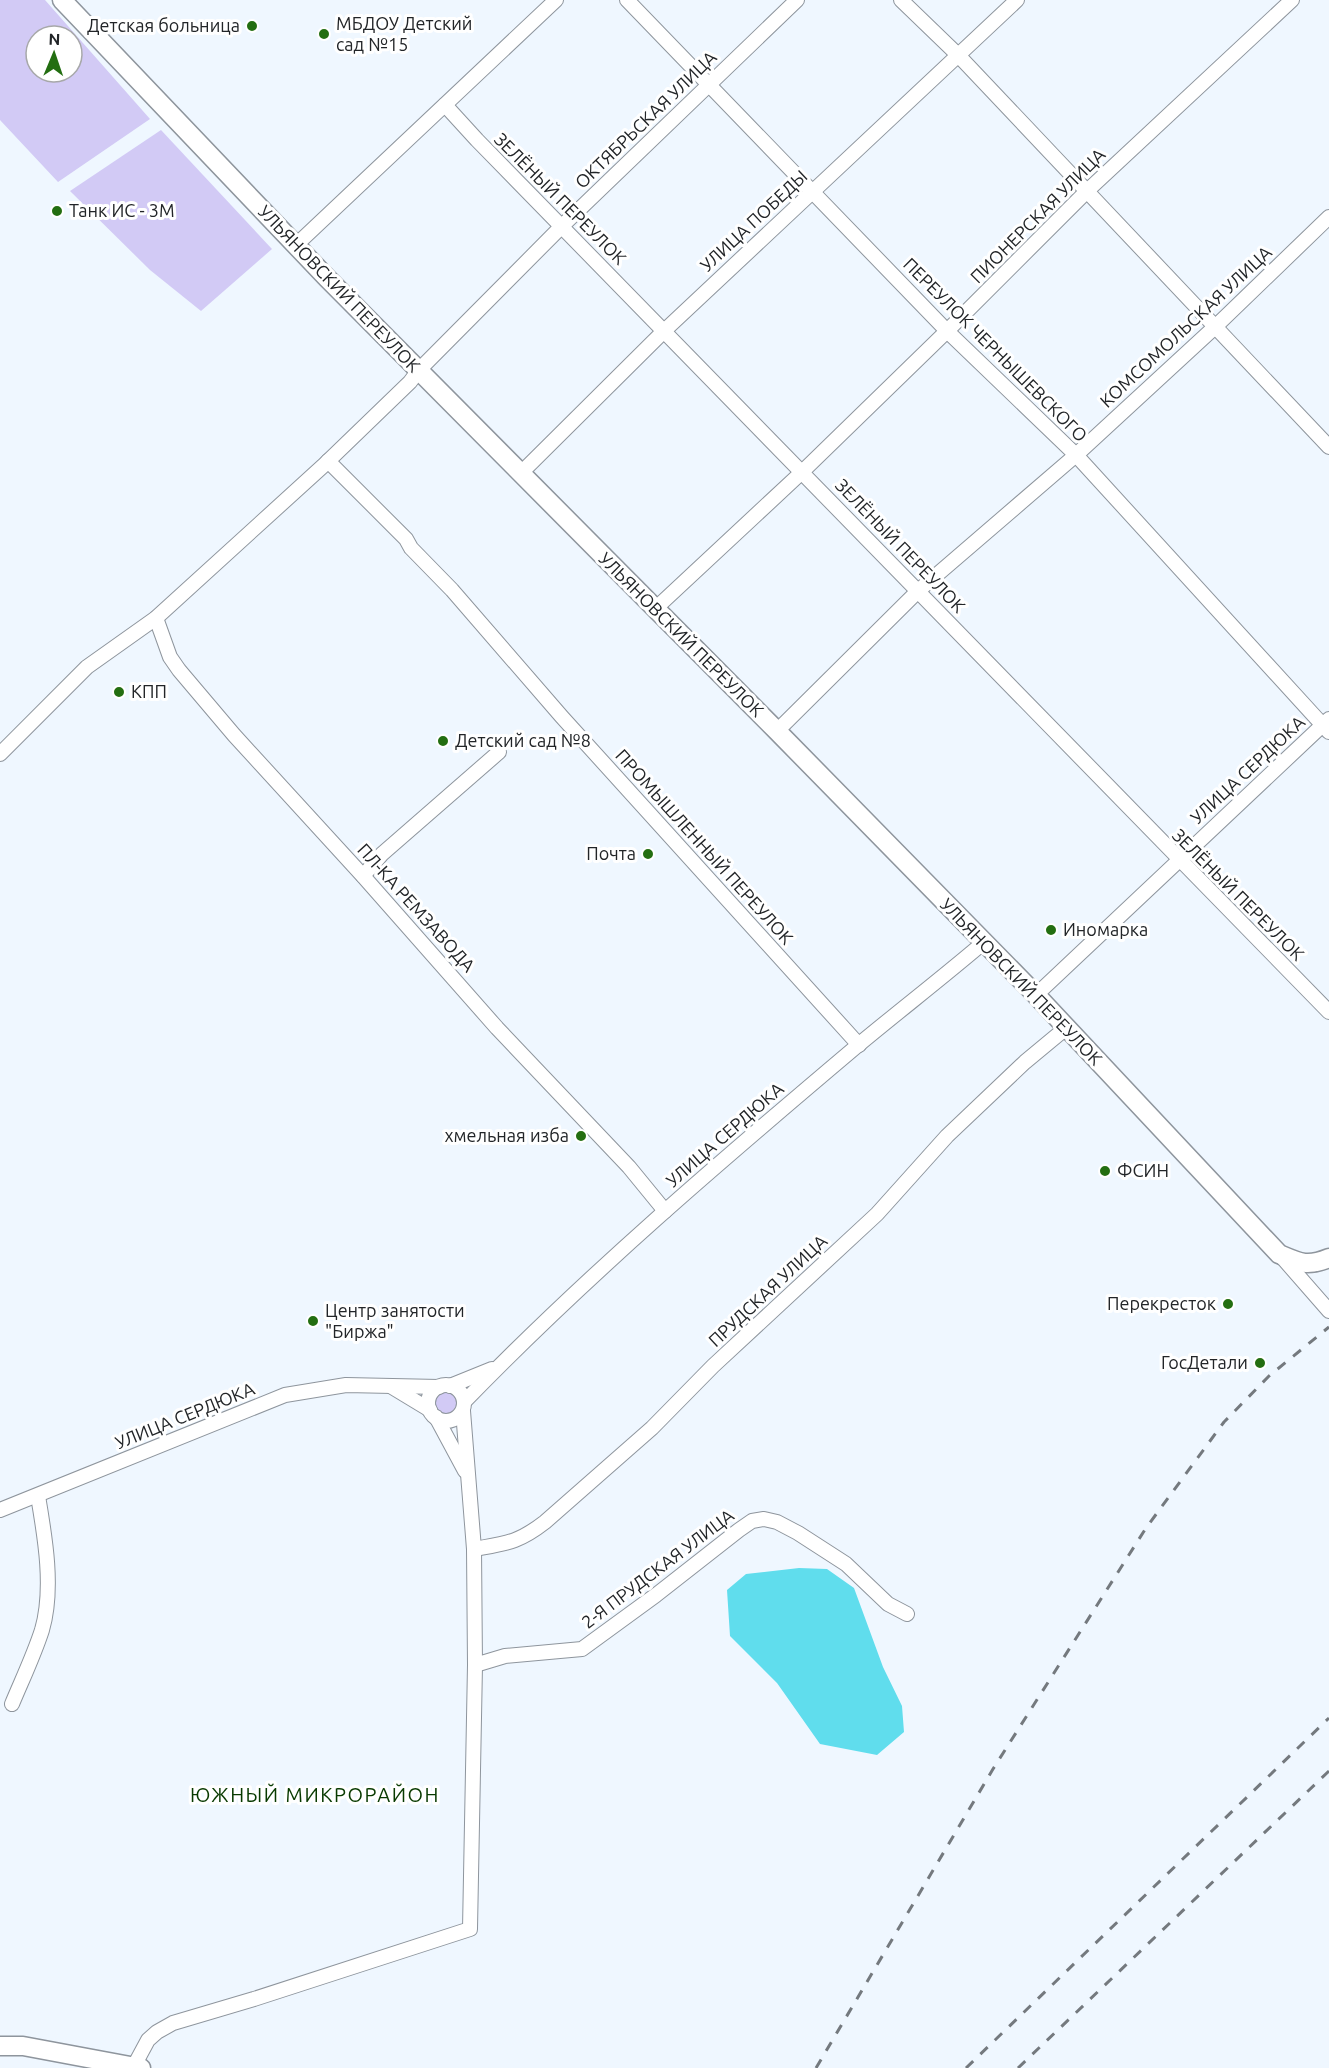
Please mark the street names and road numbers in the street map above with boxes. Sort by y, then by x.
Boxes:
street label: ОКТЯБРЬСКАЯ УЛИЦА [571,46,720,192]
street label: ЗЕЛЁНЫЙ ПЕРЕУЛОК [491,128,631,268]
street label: ПИОНЕРСКАЯ УЛИЦА [966,144,1109,287]
street label: УЛИЦА ПОБЕДЫ [696,166,811,275]
street label: УЛЬЯНОВСКИЙ ПЕРЕУЛОК [255,201,425,376]
street label: КОМСОМОЛЬСКАЯ УЛИЦА [1096,241,1275,411]
street label: ПЕРЕУЛОК ЧЕРНЫШЕВСКОГО [900,253,1092,445]
street label: ЗЕЛЁНЫЙ ПЕРЕУЛОК [832,474,970,616]
street label: УЛЬЯНОВСКИЙ ПЕРЕУЛОК [595,548,768,721]
street label: УЛИЦА СЕРДЮКА [1186,711,1309,827]
street label: ПРОМЫШЛЕННЫЙ ПЕРЕУЛОК [612,745,798,948]
street label: ЗЕЛЁНЫЙ ПЕРЕУЛОК [1169,824,1309,964]
street label: ПЛ-КА РЕМЗАВОДА [354,839,480,976]
street label: УЛЬЯНОВСКИЙ ПЕРЕУЛОК [937,894,1107,1069]
street label: УЛИЦА СЕРДЮКА [662,1078,787,1191]
street label: ПРУДСКАЯ УЛИЦА [704,1230,831,1350]
street label: УЛИЦА СЕРДЮКА [112,1378,258,1452]
street label: 2-Я ПРУДСКАЯ УЛИЦА [578,1504,737,1632]

